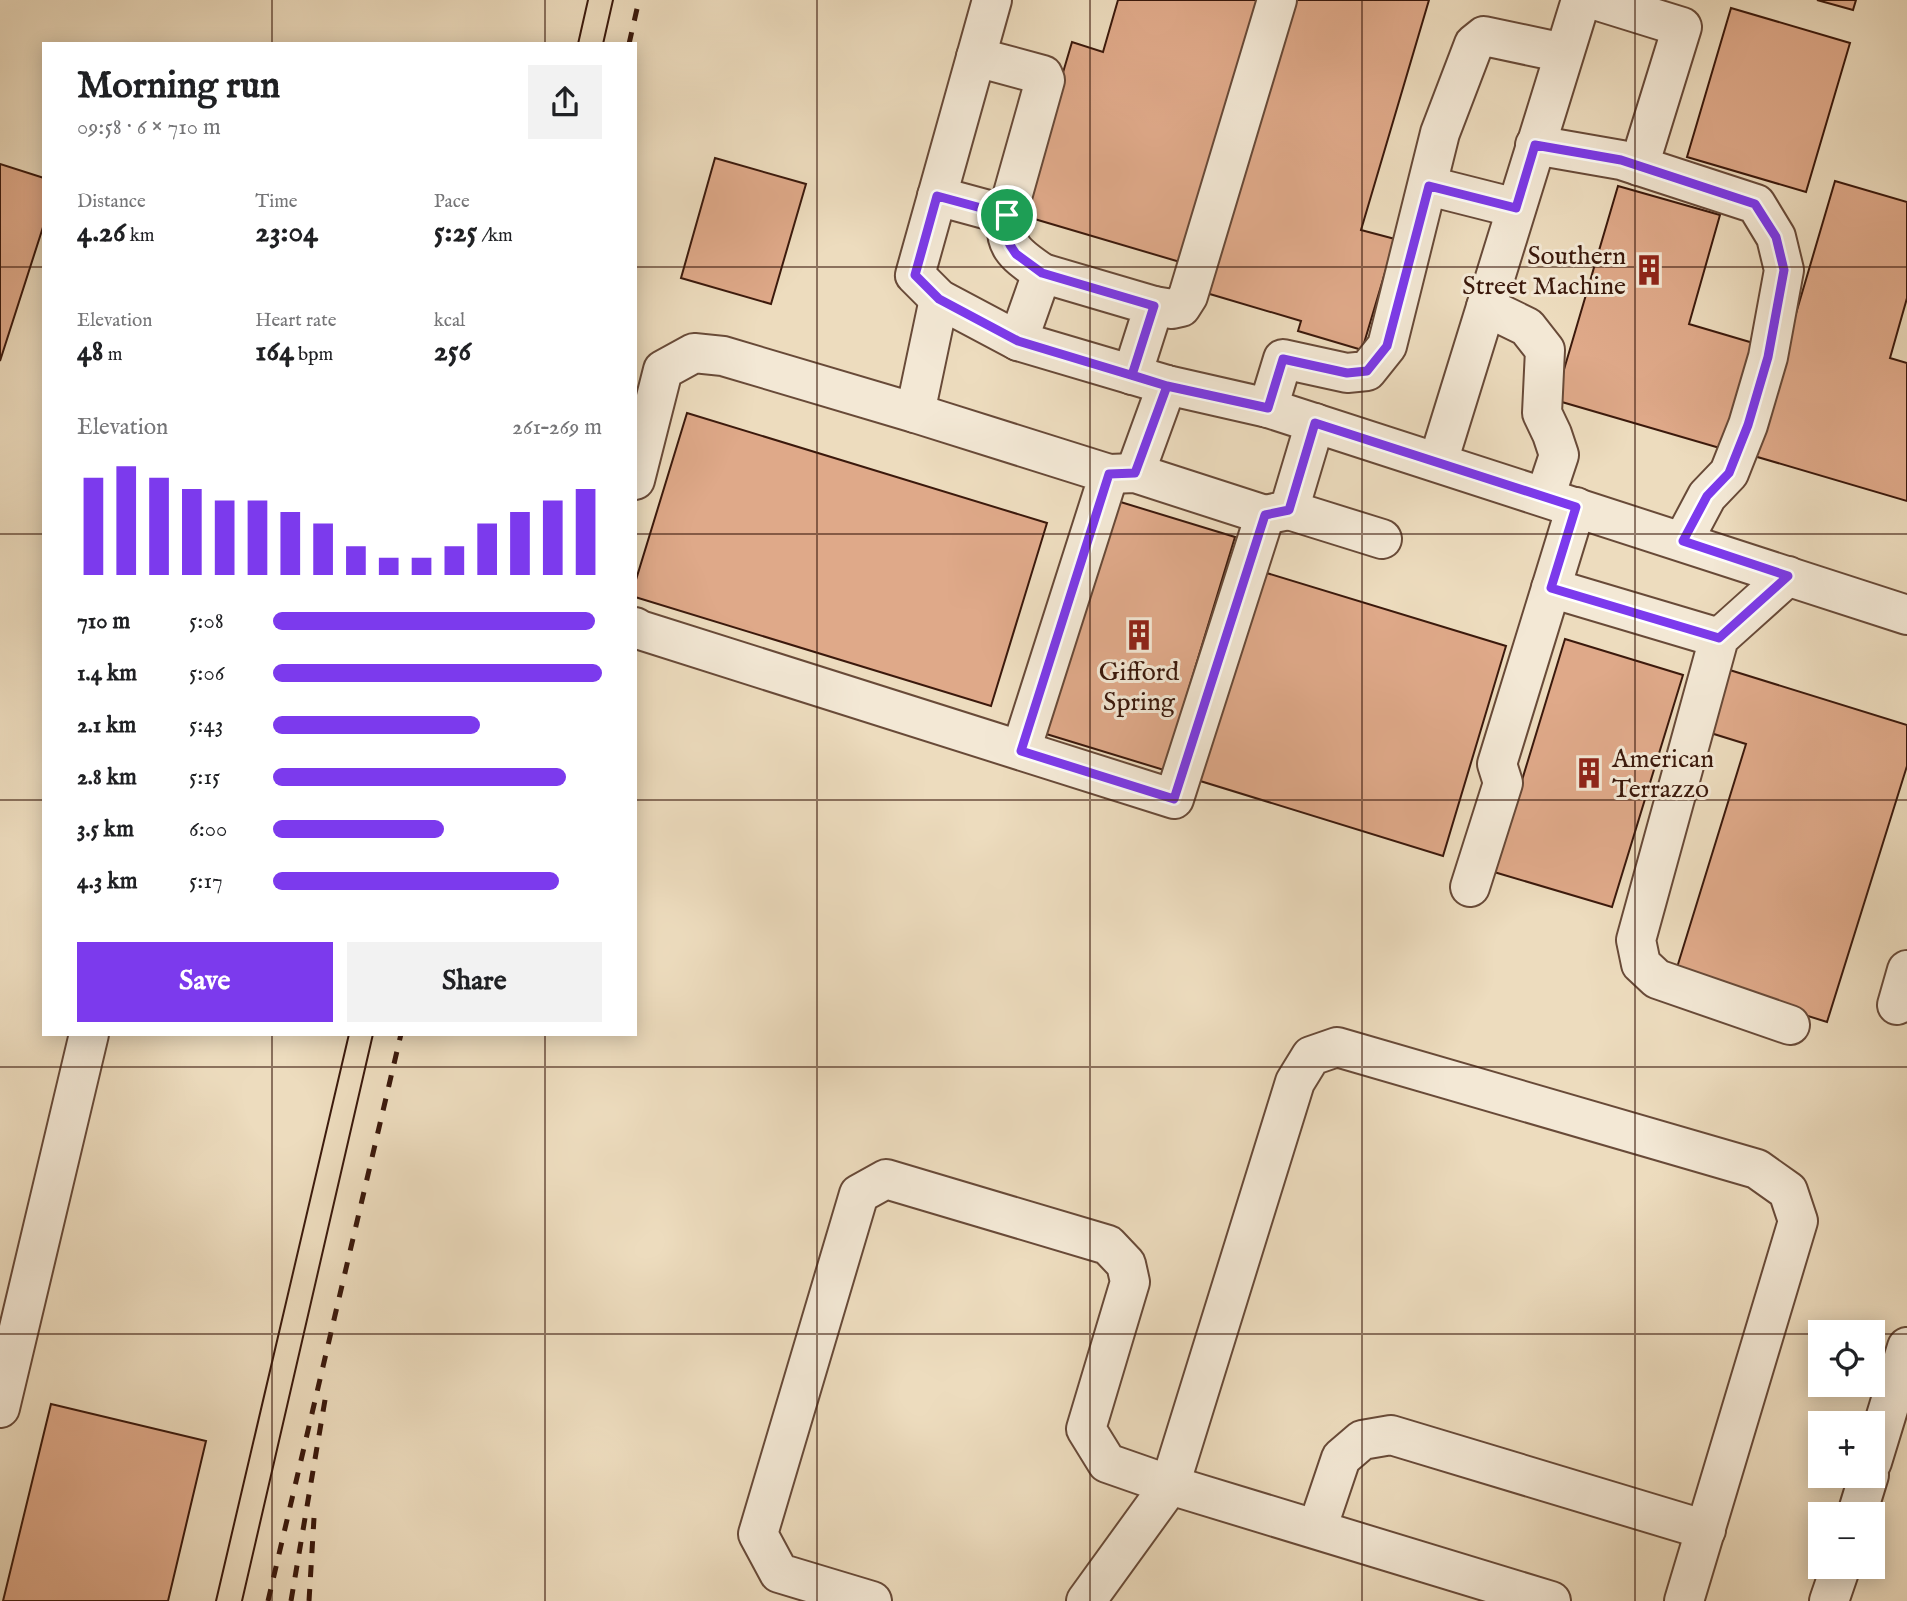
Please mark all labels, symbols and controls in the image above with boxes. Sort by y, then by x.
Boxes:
text: Morning run [77,63,280,111]
button: share [528,65,602,139]
text: 09:58 · 6 × 710 m [77,113,221,142]
pin [977,185,1037,245]
text: Distance [77,190,146,214]
text: Time [255,190,298,214]
text: Pace [434,190,470,214]
icon: arrive [988,196,1026,234]
text: 4.26 [77,214,126,252]
text: 23:04 [255,214,318,252]
text: 5:25 [434,214,477,252]
text: km [126,224,155,248]
text: /km [477,224,513,248]
place label: Southern Street Machine [1462,240,1626,303]
building icon: Southern Street Machine [1632,253,1666,287]
text: Elevation [77,309,152,333]
text: Heart rate [255,309,336,333]
text: kcal [434,309,465,333]
text: 48 [77,333,103,371]
text: 164 [255,333,294,371]
text: 256 [434,333,471,371]
text: m [103,343,122,367]
text: bpm [294,343,333,367]
text: Elevation [77,413,168,442]
text: 261–269 m [512,413,602,442]
text: 710 m [77,607,130,636]
text: 5:08 [189,607,224,636]
building icon: Gifford Spring [1122,618,1156,652]
place label: Gifford Spring [1099,656,1179,719]
text: 1.4 km [77,659,137,688]
text: 5:06 [189,659,224,688]
text: 2.1 km [77,711,136,740]
text: 5:43 [189,711,223,740]
place label: American Terrazzo [1611,743,1714,806]
building icon: American Terrazzo [1572,756,1606,790]
text: 2.8 km [77,763,137,792]
text: 5:15 [189,763,220,792]
text: 3.5 km [77,815,134,844]
text: 6:00 [189,815,227,844]
text: 4.3 km [77,867,137,896]
text: 5:17 [189,867,223,896]
button: Save [77,942,333,1022]
button: Share [347,942,602,1022]
map controls [1808,1320,1885,1579]
button: locate [1808,1320,1885,1397]
button: + [1808,1411,1885,1488]
button: − [1808,1502,1885,1579]

